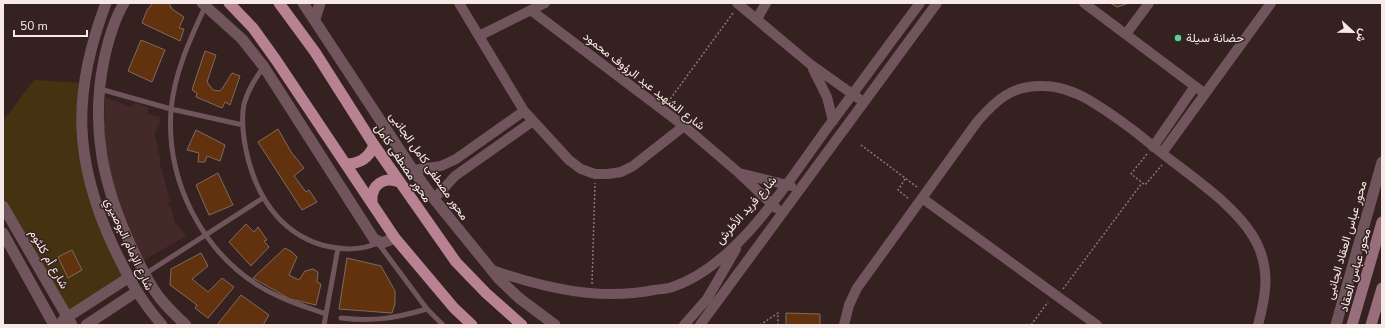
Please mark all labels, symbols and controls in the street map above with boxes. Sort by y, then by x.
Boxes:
scale bar [14,12,87,38]
north arrow [1333,12,1373,52]
text: 50 m [20,18,48,34]
text: ش [1352,27,1371,44]
street label: شارع الشهيد عبد الرؤوف محمود [579,28,708,134]
place label: حضانة سيلة [1186,30,1244,46]
marker: حضانة سيلة [1173,33,1183,43]
street label: محور مصطفى كامل الجانبى [386,109,472,223]
street label: محور مصطفى كامل [371,121,435,205]
street label: شارع فريد الأطرش [712,172,781,248]
street label: محور عباس العقاد الجانبى [1322,179,1370,301]
street label: شارع الإمام البوصيري [99,195,157,294]
street label: شارع أم كلثوم [25,226,72,292]
street label: محور عباس العقاد [1336,227,1374,313]

